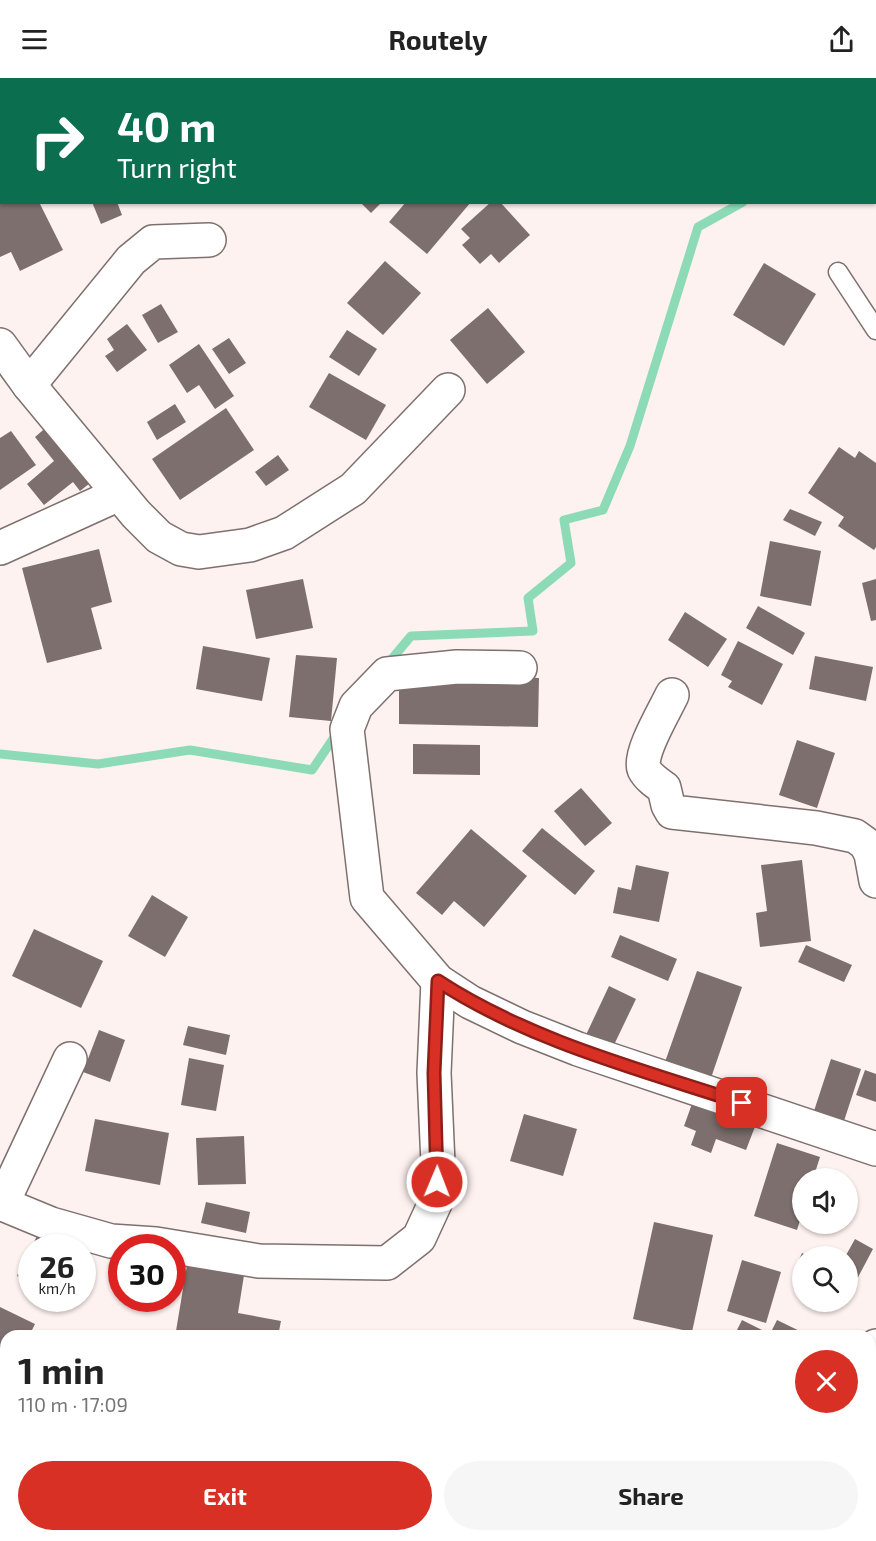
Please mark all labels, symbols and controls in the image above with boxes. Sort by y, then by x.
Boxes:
icon: menu [18,23,51,56]
text: Routely [388,23,488,55]
icon: share [825,23,858,56]
text: 40 m [117,100,216,150]
icon: right [18,102,96,180]
text: Turn right [117,151,237,183]
pin [716,1077,767,1128]
icon: arrive [725,1086,758,1119]
position arrow [405,1150,469,1214]
map controls [792,1168,858,1312]
button: sound [792,1168,858,1234]
speed limit sign: 30 [108,1234,186,1312]
button: search [792,1246,858,1312]
text: 26 [39,1248,75,1284]
text: km/h [38,1279,76,1297]
text: 1 min [18,1348,105,1391]
button: close [795,1350,858,1413]
text: 110 m · 17:09 [18,1392,128,1416]
button: Exit [18,1461,432,1530]
button: Share [444,1461,858,1530]

